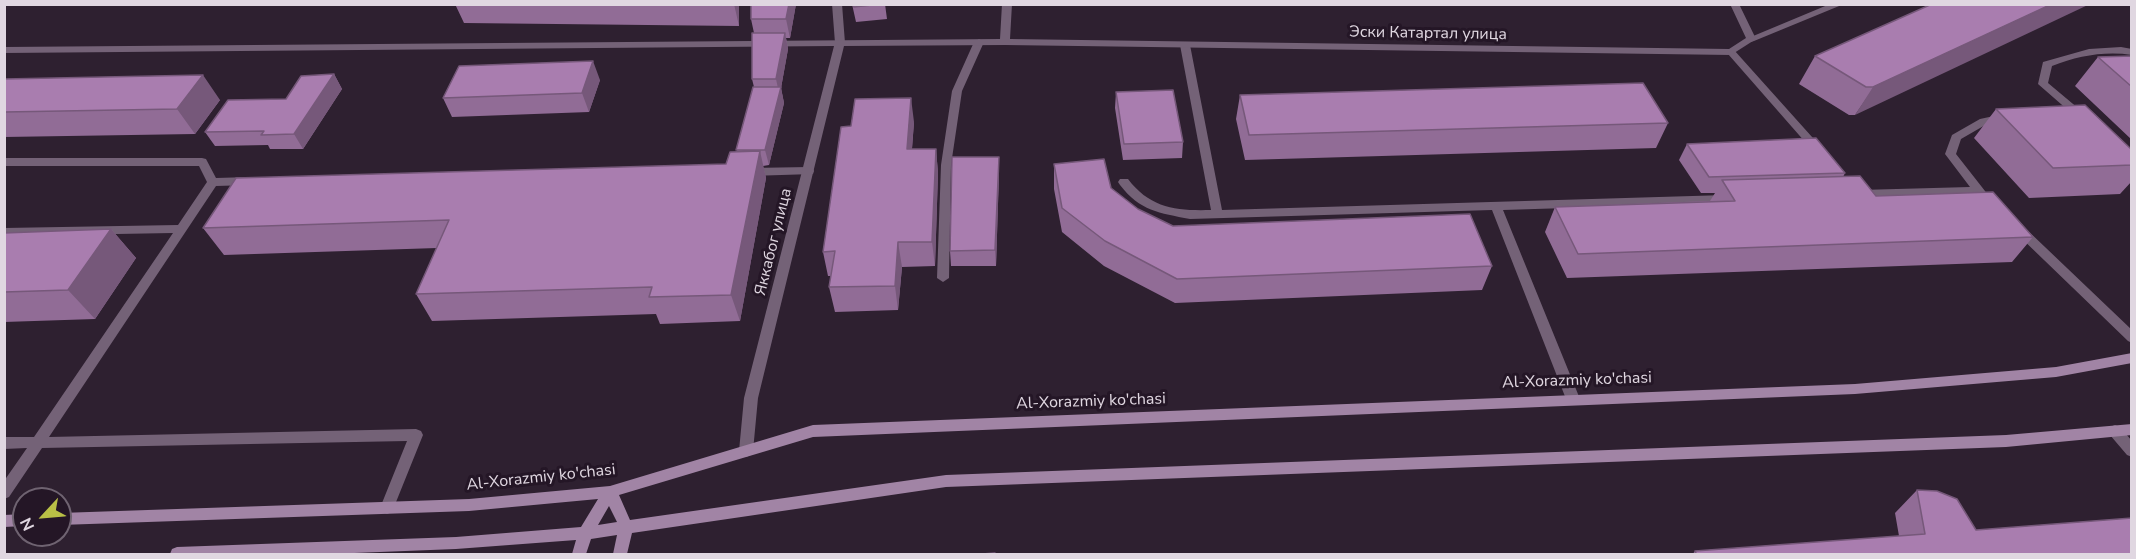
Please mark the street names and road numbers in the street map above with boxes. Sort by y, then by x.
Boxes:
street label: Эски Катартал улица [1349,23,1507,45]
street label: Яккабог улица [751,186,797,298]
street label: Al-Xorazmiy ko'chasi [1502,369,1652,393]
street label: Al-Xorazmiy ko'chasi [1016,390,1166,414]
street label: Al-Xorazmiy ko'chasi [466,461,616,495]

